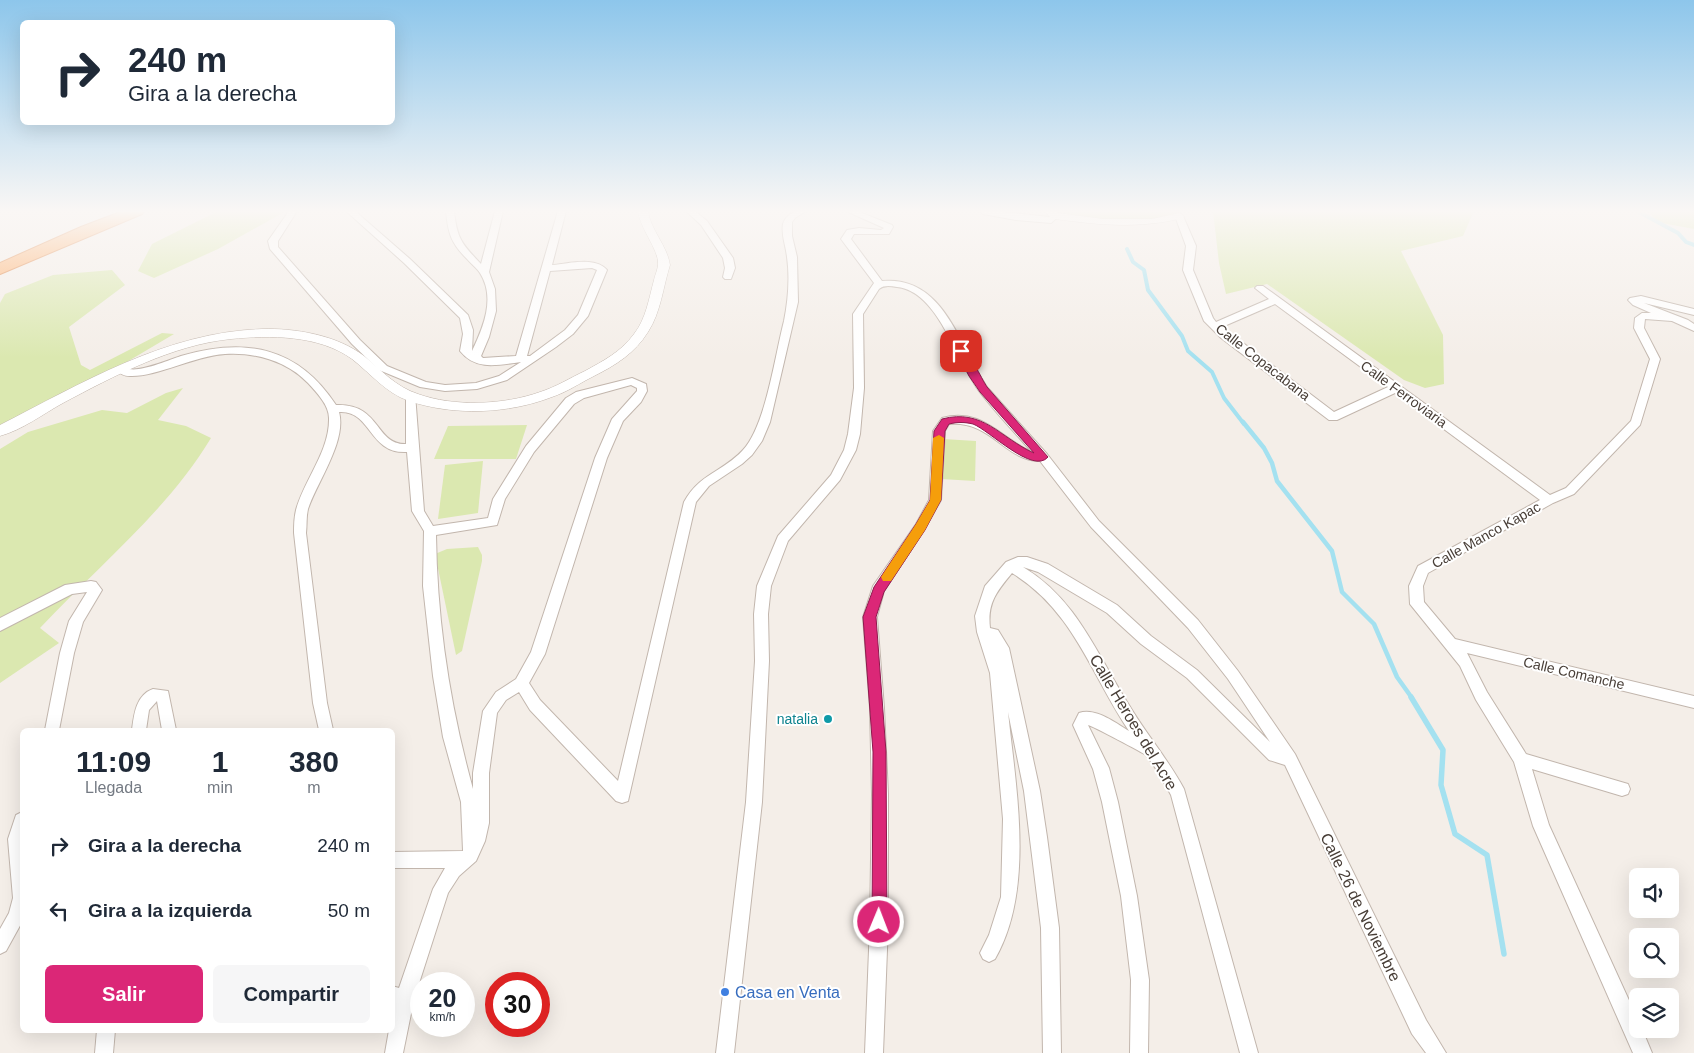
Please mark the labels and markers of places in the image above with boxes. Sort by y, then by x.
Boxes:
pin [940,330,982,372]
place label: natalia [777,711,818,727]
marker: natalia [822,713,834,725]
place label: Casa en Venta [735,984,840,1001]
marker: Casa en Venta [719,986,731,998]

